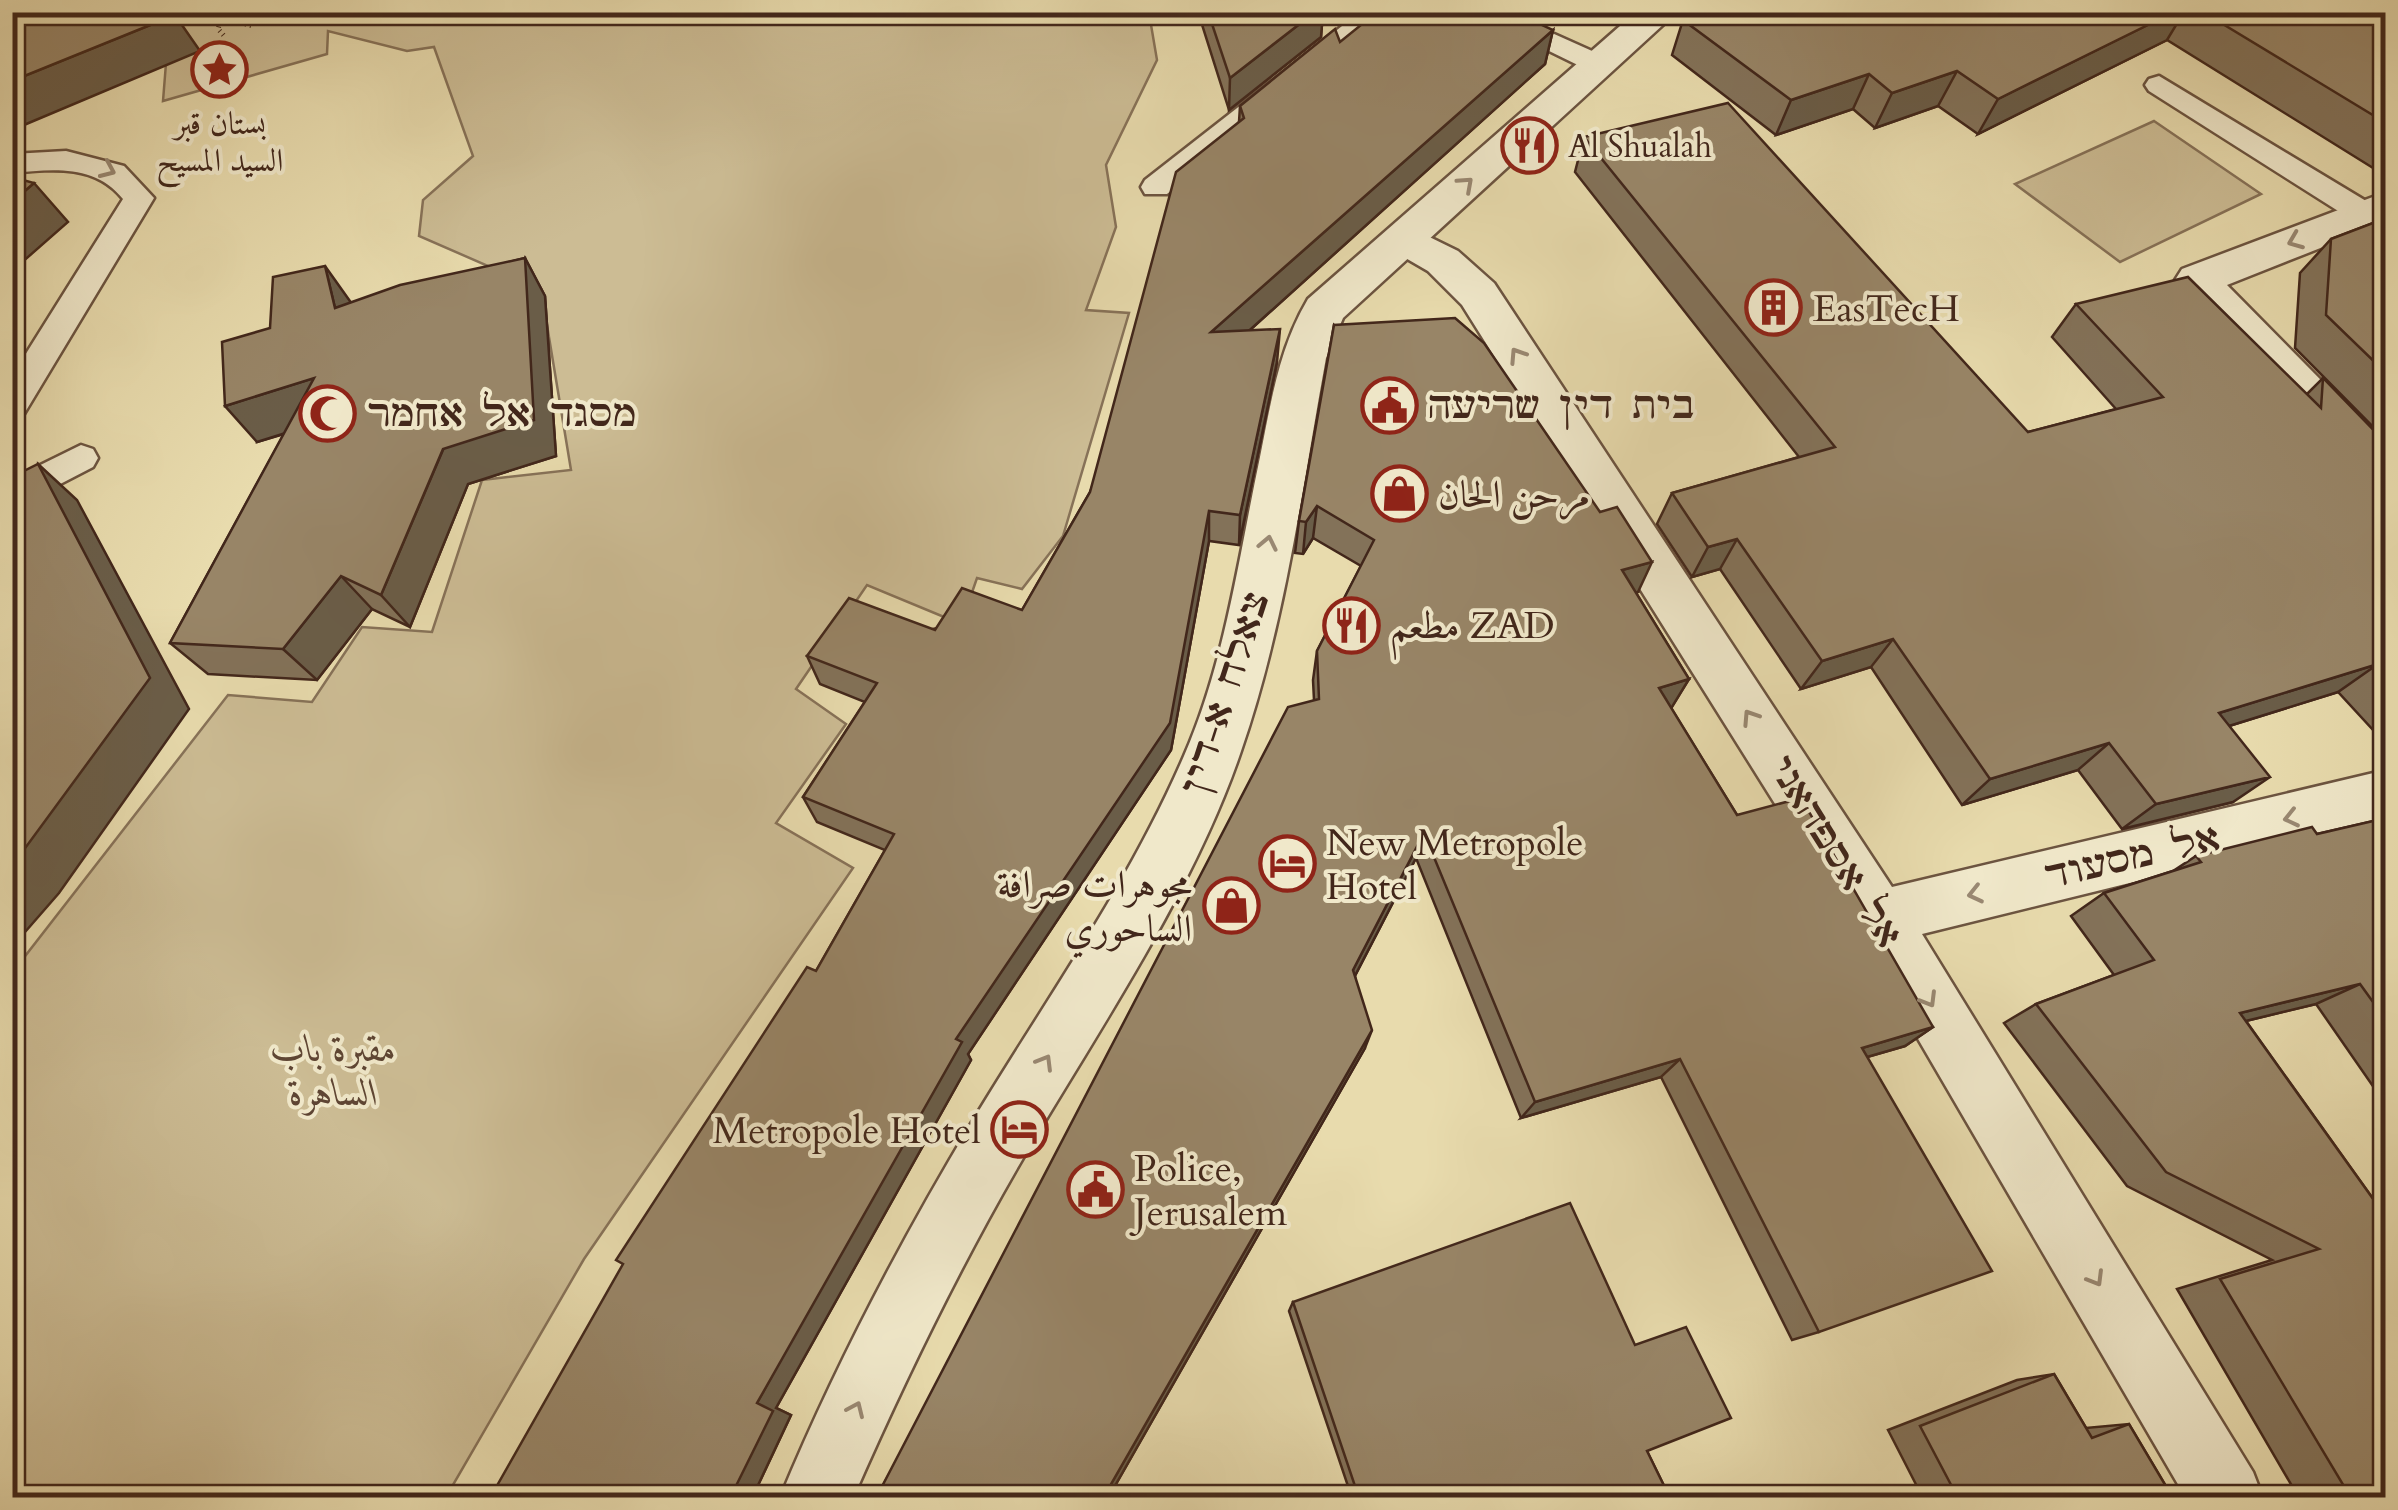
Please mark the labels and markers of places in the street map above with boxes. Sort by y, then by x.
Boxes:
place icon: بستان قبر السيد المسيح [190,39,250,99]
place label: بستان قبر السيد المسيح [157,102,283,188]
restaurant icon: Al Shualah [1499,116,1559,176]
place label: Al Shualah [1568,125,1712,169]
building icon: EasTecH [1744,278,1804,338]
place label: EasTecH [1813,283,1960,335]
public building icon: בית דין שריעה [1359,375,1419,435]
place label: בית דין שריעה [1428,380,1695,432]
mosque icon: מסגד אל אחמר [298,383,358,443]
place label: מסגד אל אחמר [367,388,637,440]
shop icon: مرحن الحان [1369,464,1429,524]
place label: مرحن الحان [1438,469,1590,521]
restaurant icon: مطعم ZAD [1321,595,1381,655]
place label: مطعم ZAD [1390,600,1555,661]
place label: New Metropole Hotel [1326,817,1583,913]
hotel icon: New Metropole Hotel [1257,834,1317,894]
place label: مجوهرات صرافة الساحوري [997,859,1192,959]
shop icon: مجوهرات صرافة الساحوري [1201,876,1261,936]
hotel icon: Metropole Hotel [990,1100,1050,1160]
place label: Metropole Hotel [712,1105,981,1157]
place label: Police, Jerusalem [1129,1143,1288,1239]
public building icon: Police, Jerusalem [1065,1160,1125,1220]

